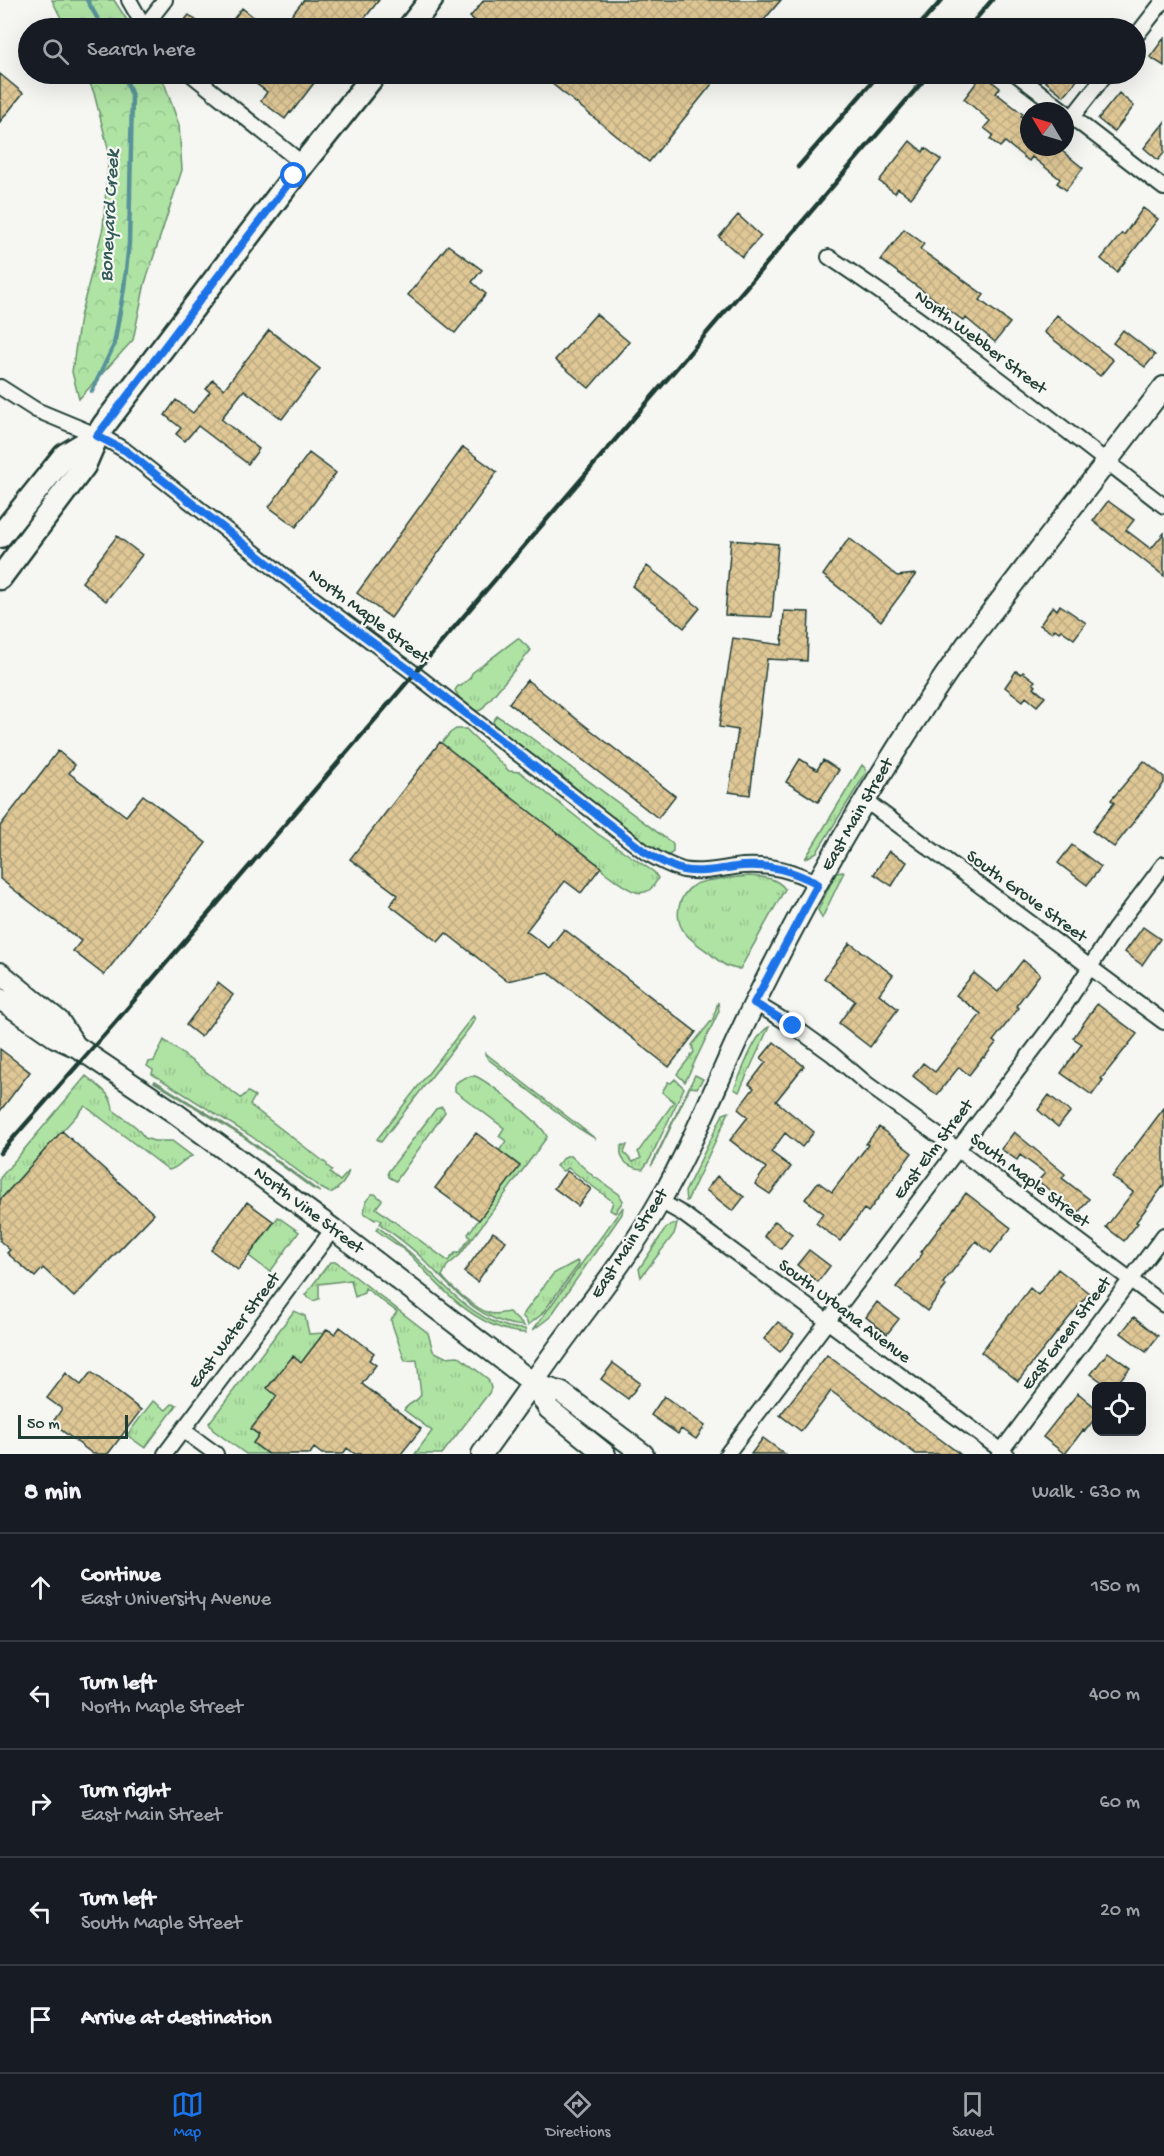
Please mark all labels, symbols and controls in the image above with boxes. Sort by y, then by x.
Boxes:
search box [18,18,1146,84]
icon: search [39,35,72,68]
text: Search here [87,38,195,64]
north arrow [1020,102,1074,156]
water label: Boneyard Creek [96,147,126,283]
route start [280,162,306,188]
street label: North Webber Street [910,286,1052,401]
street label: North Maple Street [304,565,434,670]
street label: East Main Street [817,753,900,875]
street label: South Grove Street [962,846,1092,949]
route end [779,1012,805,1038]
street label: East Elm Street [890,1095,979,1204]
street label: South Maple Street [965,1129,1094,1234]
street label: North Vine Street [249,1163,369,1260]
street label: East Main Street [587,1184,674,1303]
street label: South Urbana Avenue [774,1255,915,1369]
street label: East Water Street [184,1267,287,1393]
street label: East Green Street [1018,1272,1117,1395]
map controls [1092,1382,1146,1436]
button: locate [1092,1382,1146,1436]
scale bar [18,1412,128,1440]
text: 50 m [27,1416,60,1435]
text: 8 min [24,1478,81,1509]
text: Walk · 630 m [1032,1482,1140,1505]
text: Continue [81,1563,161,1589]
icon: ahead [24,1571,57,1604]
text: 150 m [1091,1576,1140,1599]
text: East University Avenue [81,1589,271,1612]
text: Turn left [81,1671,155,1697]
icon: left [24,1679,57,1712]
text: 400 m [1089,1684,1140,1707]
text: North Maple Street [81,1697,243,1720]
text: Turn right [81,1779,169,1805]
icon: right [24,1787,57,1820]
text: 60 m [1100,1792,1140,1815]
text: East Main Street [81,1805,222,1828]
text: Turn left [81,1887,155,1913]
icon: left [24,1895,57,1928]
text: 20 m [1100,1900,1140,1923]
text: South Maple Street [81,1913,241,1936]
icon: arrive [24,2003,57,2036]
text: Arrive at destination [81,2006,271,2032]
tab: Map [171,2088,204,2143]
tab: Directions [545,2088,611,2143]
tab: Saved [952,2088,993,2143]

